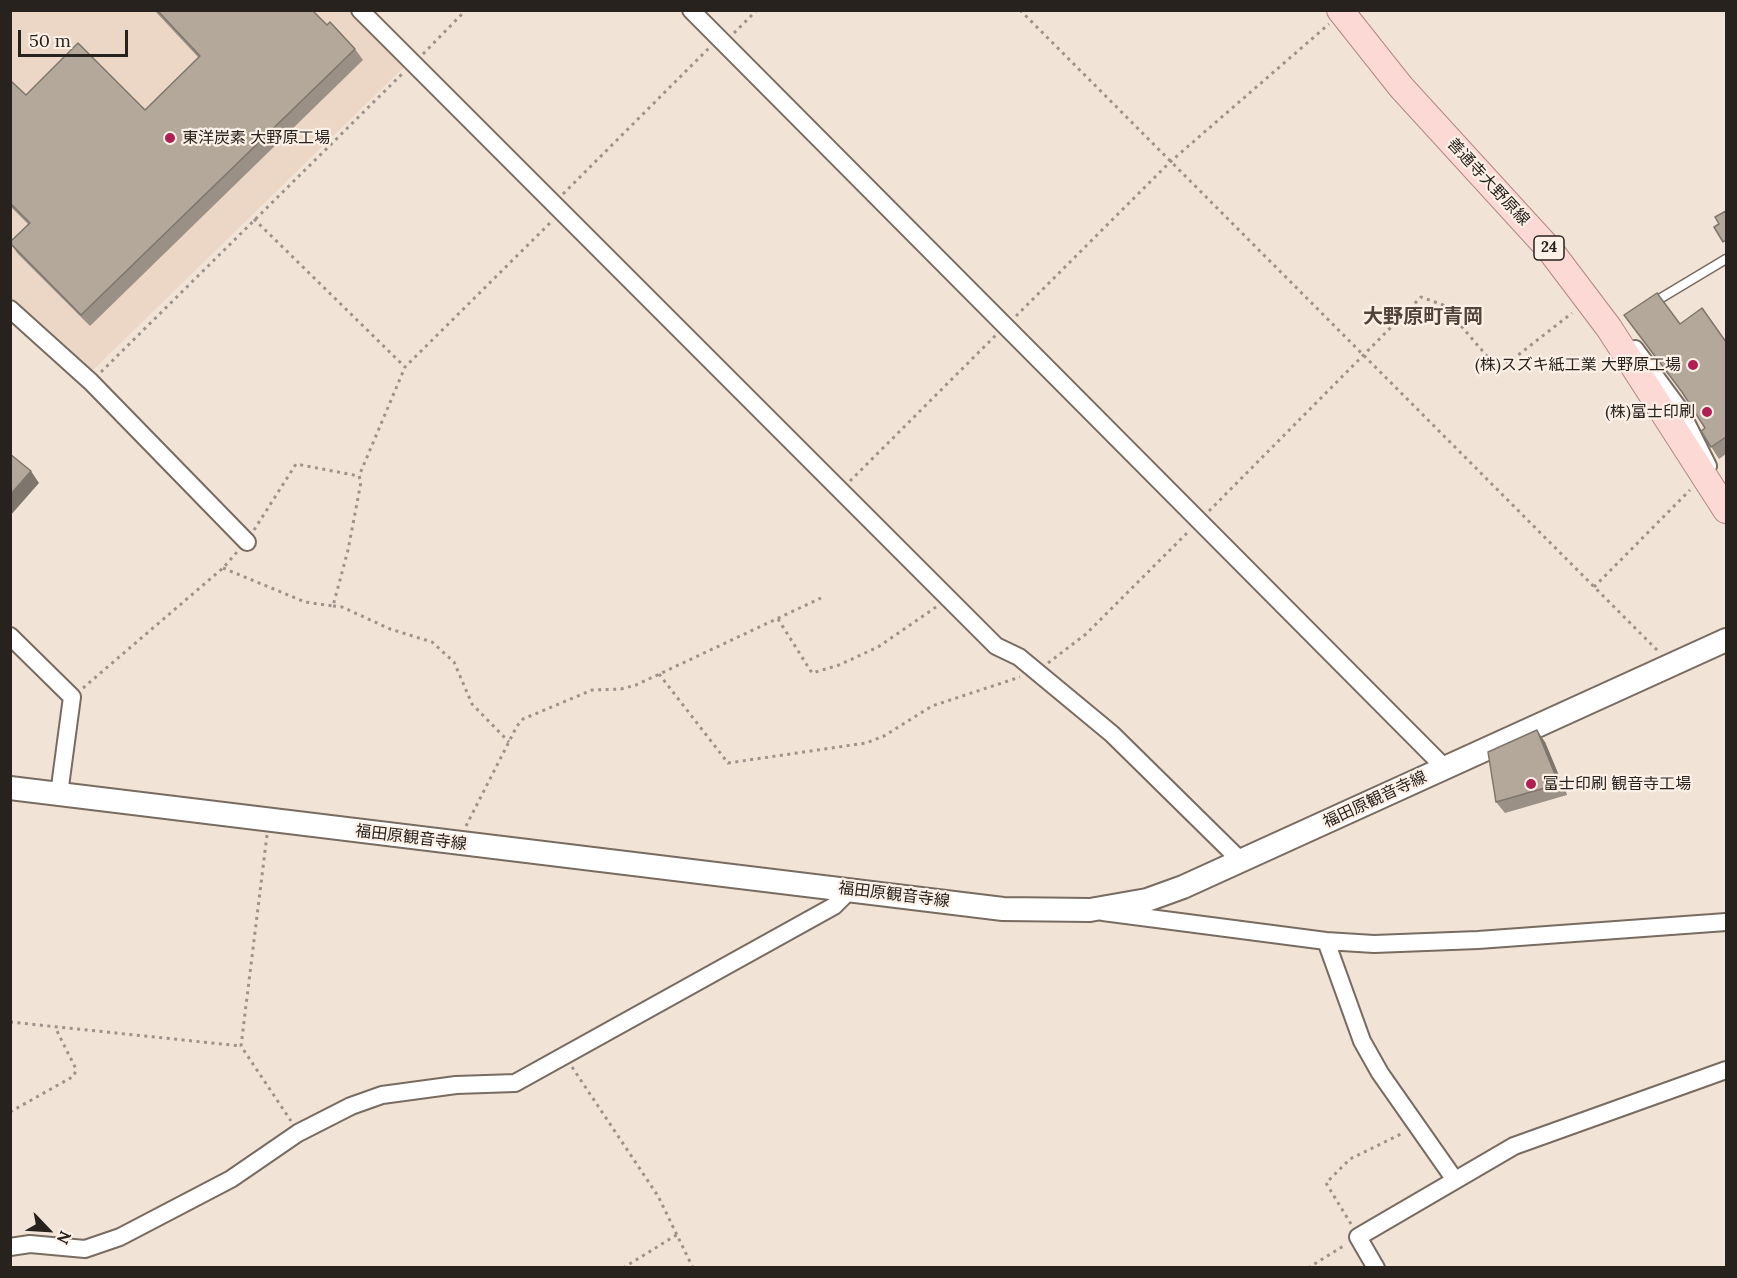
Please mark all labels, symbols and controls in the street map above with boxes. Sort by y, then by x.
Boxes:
scale bar [21,18,130,56]
text: 50 m [29,29,71,52]
place label: 東洋炭素 大野原工場 [182,128,330,148]
marker: 東洋炭素 大野原工場 [163,131,177,145]
street label: 善通寺大野原線 [1443,134,1533,230]
road number: 24 [1534,236,1564,260]
district label: 大野原町青岡 [1363,305,1483,329]
place label: (株)スズキ紙工業 大野原工場 [1475,355,1681,375]
marker: (株)スズキ紙工業 大野原工場 [1686,358,1700,372]
place label: (株)富士印刷 [1605,402,1695,422]
marker: (株)富士印刷 [1700,405,1714,419]
street label: 福田原観音寺線 [1320,768,1430,832]
place label: 富士印刷 観音寺工場 [1543,774,1691,794]
marker: 富士印刷 観音寺工場 [1524,777,1538,791]
street label: 福田原観音寺線 [354,822,468,854]
street label: 福田原観音寺線 [837,879,951,911]
north arrow [18,1200,78,1260]
text: N [53,1228,76,1247]

